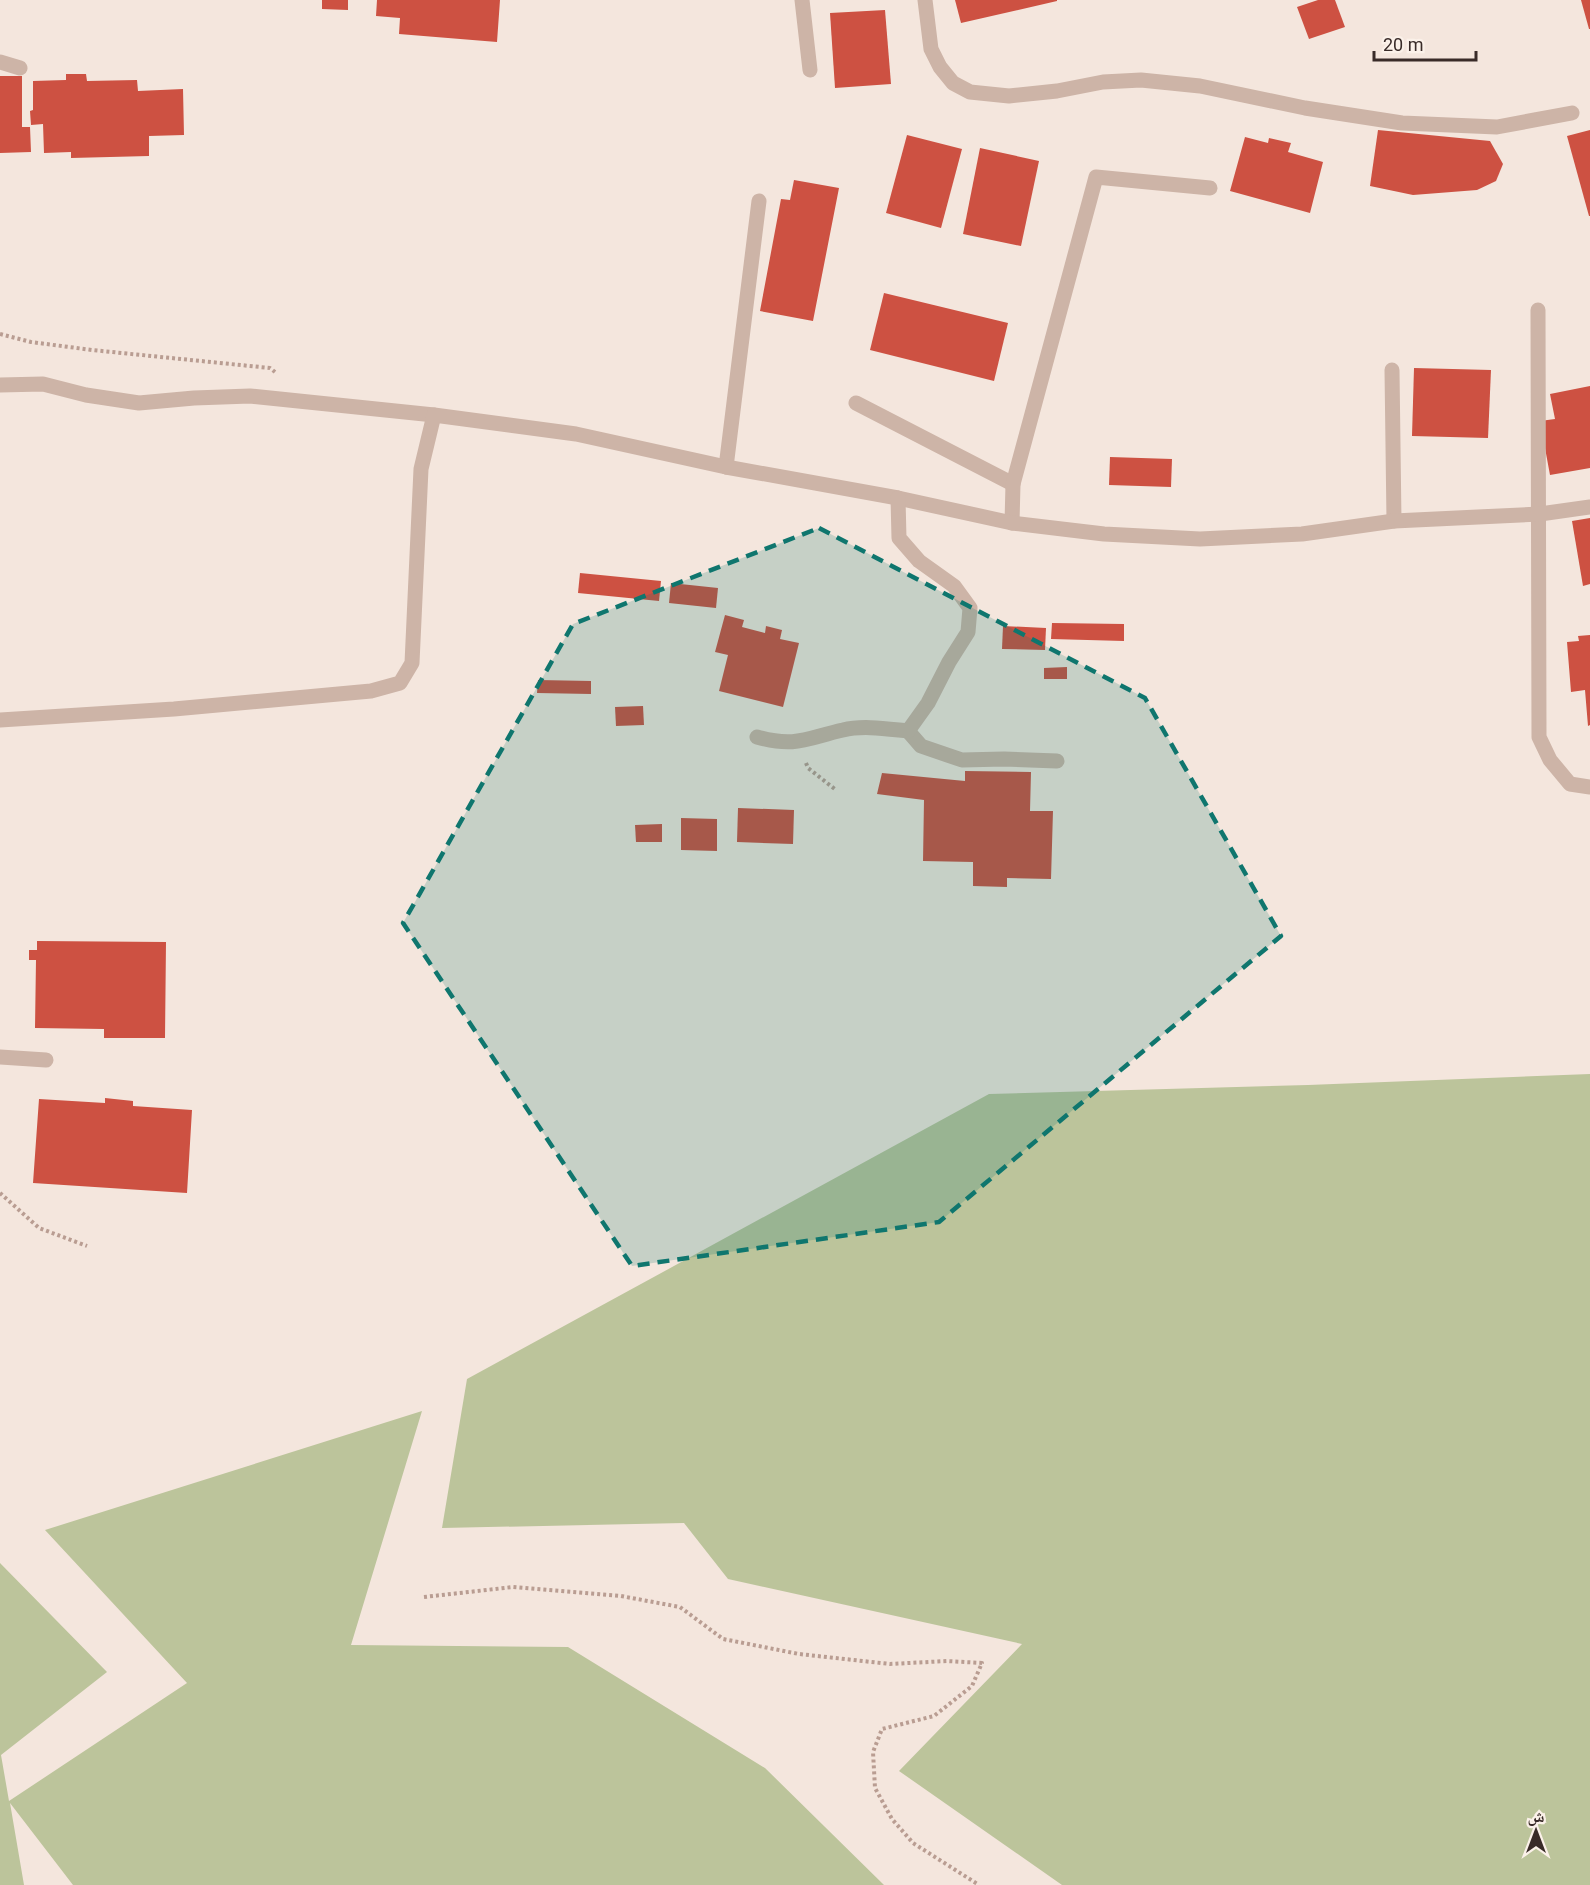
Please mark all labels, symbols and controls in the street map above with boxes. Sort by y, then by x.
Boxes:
scale bar [1374,24,1476,62]
text: 20 m [1383,34,1423,55]
north arrow [1506,1801,1566,1861]
text: ش [1528,1807,1545,1826]

